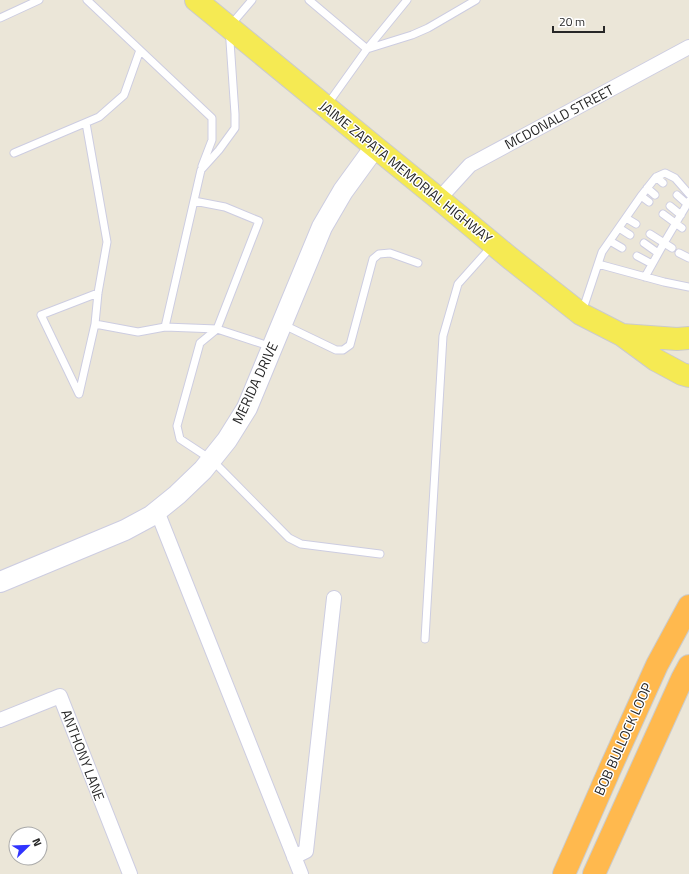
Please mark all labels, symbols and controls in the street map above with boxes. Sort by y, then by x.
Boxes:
scale bar [553,8,604,34]
text: 20 m [559,12,585,31]
street label: MCDONALD STREET [501,79,618,154]
street label: JAIME ZAPATA MEMORIAL HIGHWAY [315,95,498,248]
street label: MERIDA DRIVE [226,338,283,427]
street label: BOB BULLOCK LOOP [588,679,657,799]
street label: ANTHONY LANE [56,706,111,804]
north arrow [8,826,48,866]
text: N [28,835,46,849]

